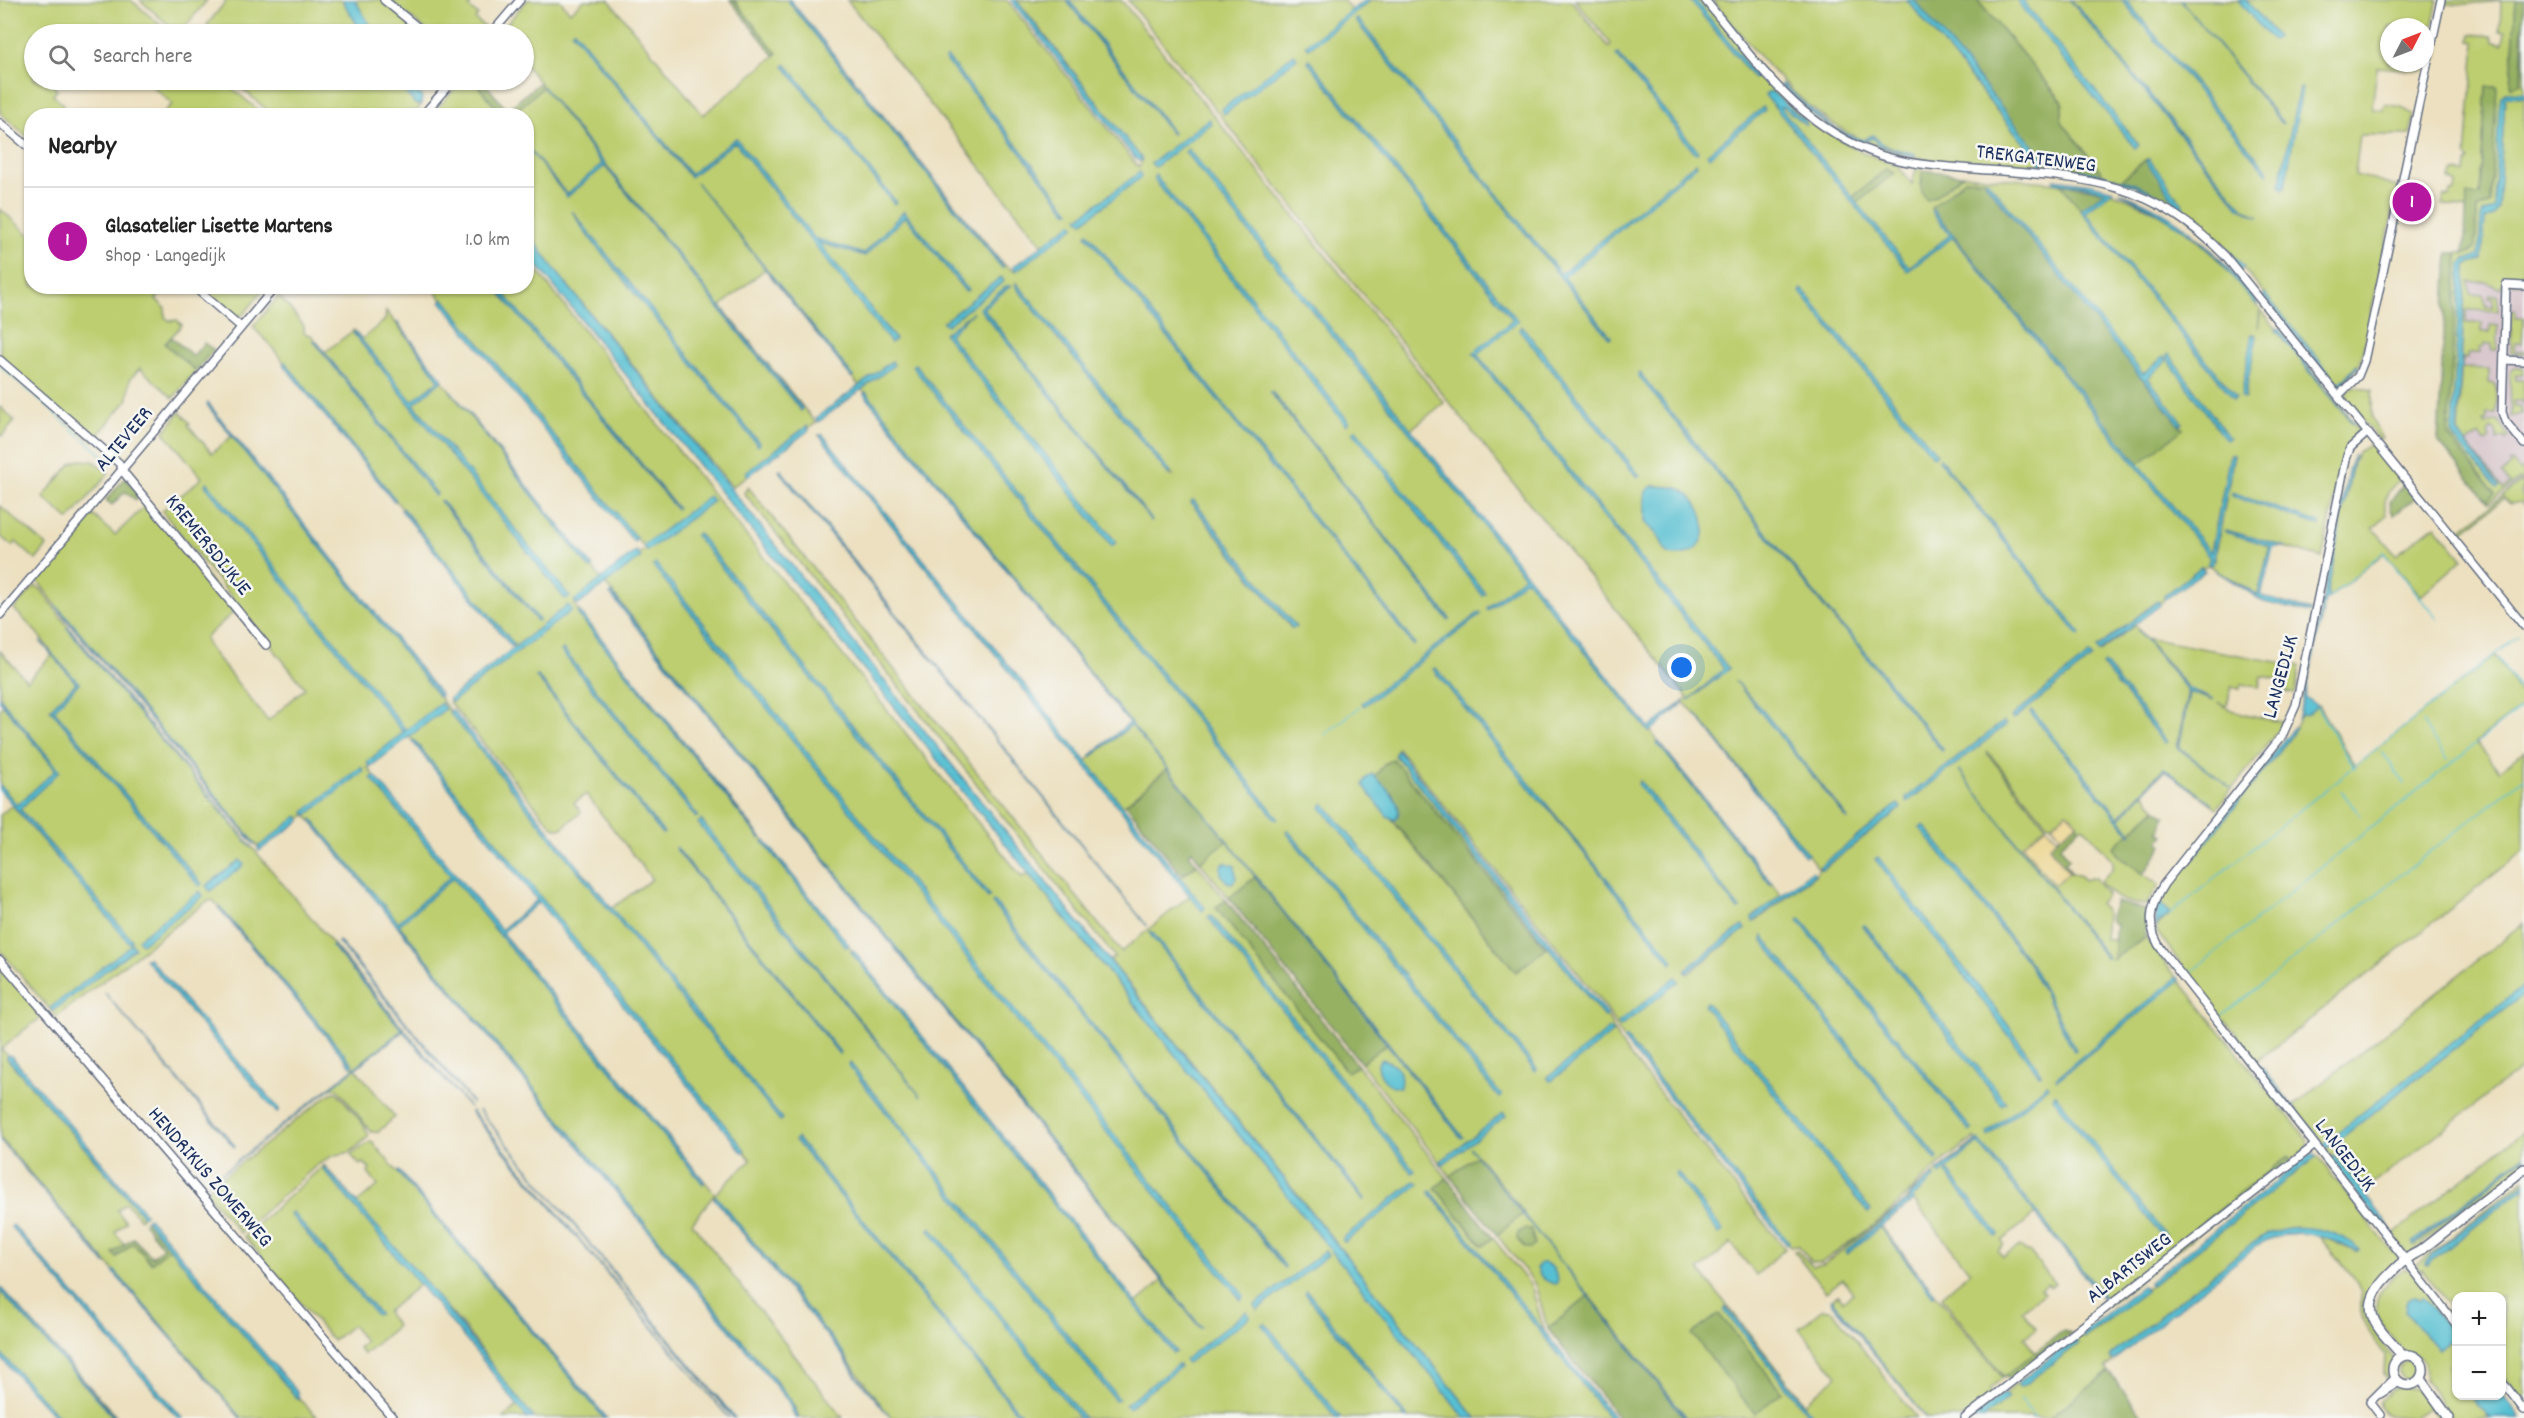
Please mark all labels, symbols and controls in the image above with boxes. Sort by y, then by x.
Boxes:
north arrow [2380,18,2434,72]
search box [24,24,534,90]
icon: search [45,41,78,74]
text: Search here [93,42,192,73]
text: Nearby [48,129,116,166]
street label: TREKGATENWEG [1974,138,2098,182]
pin: 1 [2392,180,2432,224]
text: Glasatelier Lisette Martens [105,212,333,243]
text: 1 [65,227,70,255]
text: 1.0 km [465,227,510,255]
text: Shop · Langedijk [105,243,226,271]
street label: ALTEVEER [89,401,161,479]
street label: KREMERSDIJKJE [157,489,258,603]
street label: LANGEDIJK [2256,632,2308,722]
your location [1667,653,1696,682]
street label: HENDRIKUS ZOMERWEG [139,1101,279,1255]
street label: LANGEDIJK [2306,1113,2382,1199]
street label: ALBARTSWEG [2081,1226,2179,1312]
map controls [2452,1292,2506,1400]
button: + [2452,1292,2506,1346]
button: − [2452,1346,2506,1400]

